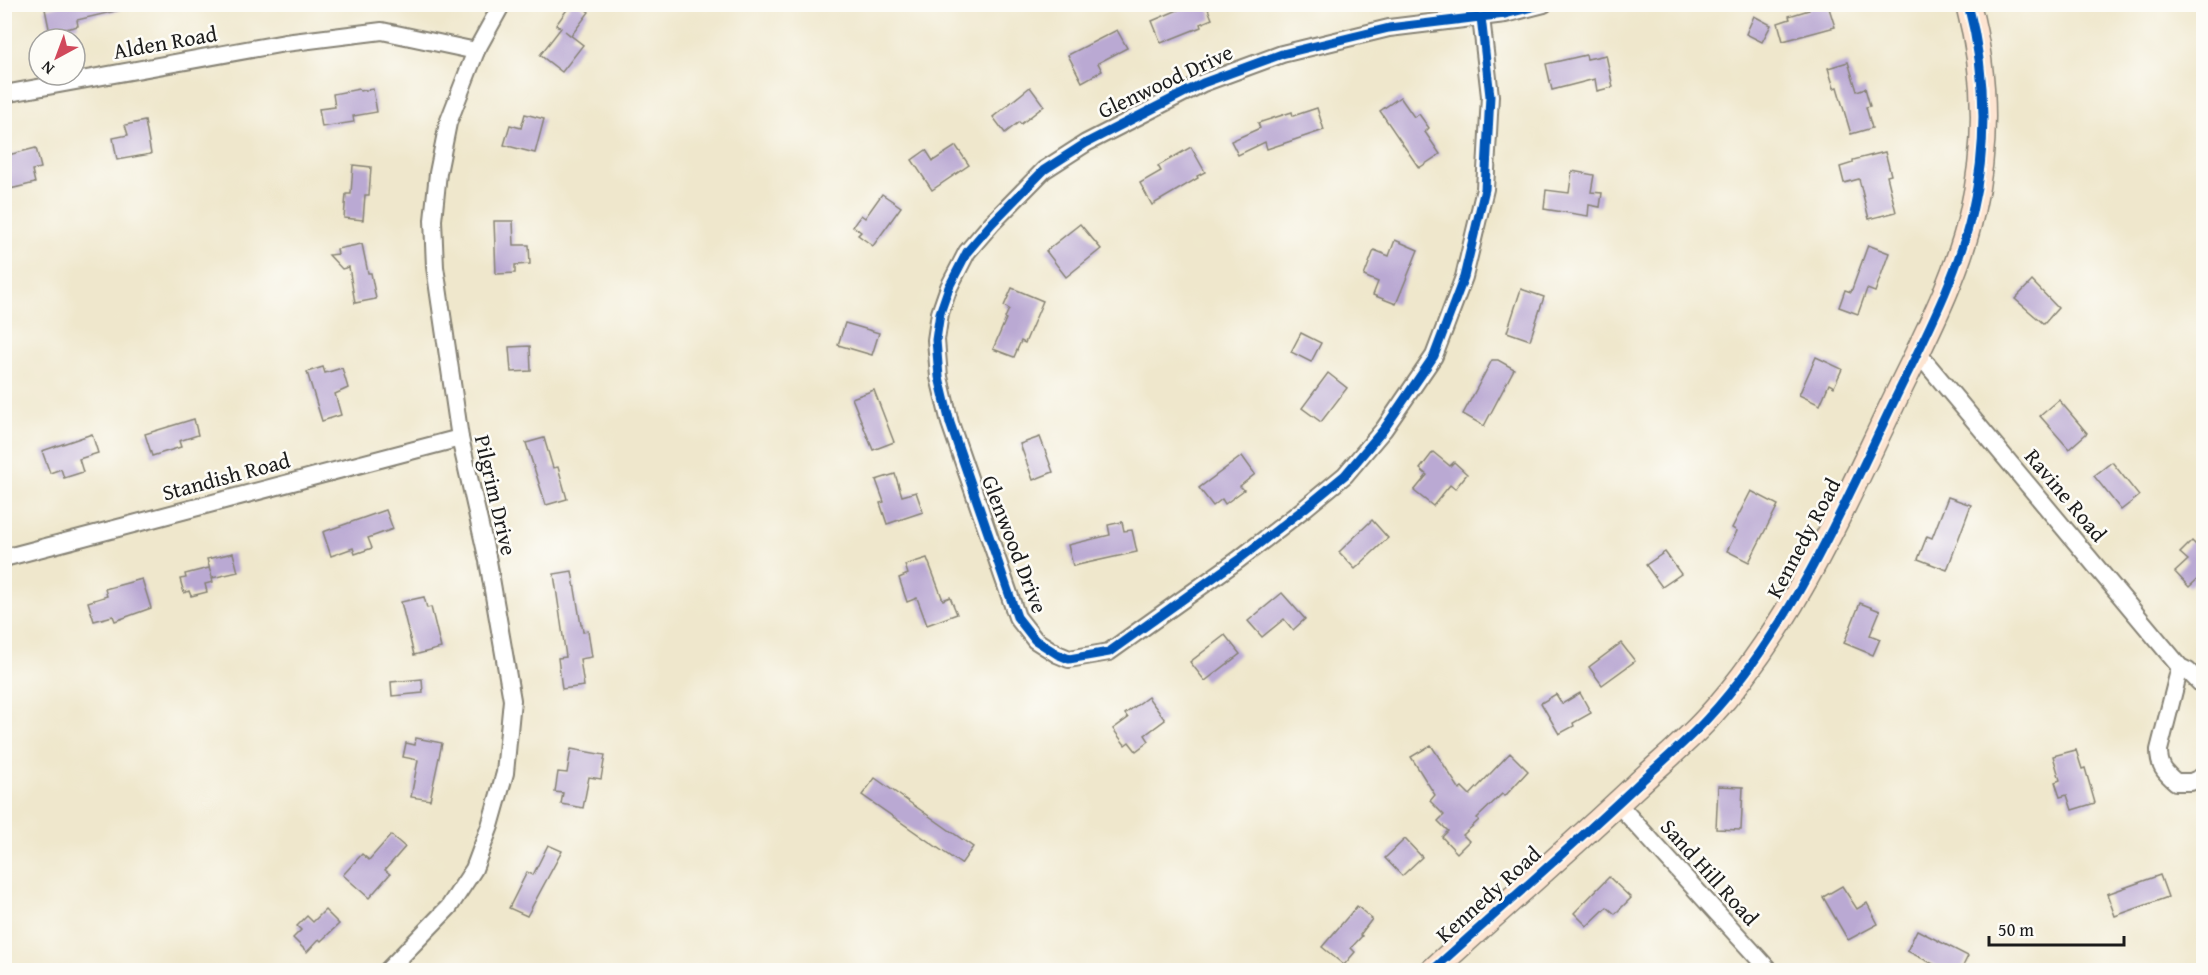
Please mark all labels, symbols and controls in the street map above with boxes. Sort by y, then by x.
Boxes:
street label: Alden Road [111,17,220,67]
north arrow [27,27,87,87]
street label: Glenwood Drive [1092,36,1238,126]
text: N [35,56,59,81]
street label: Pilgrim Drive [467,432,525,558]
street label: Ravine Road [2017,441,2115,549]
street label: Standish Road [159,444,294,508]
street label: Glenwood Drive [974,470,1056,618]
street label: Kennedy Road [1758,472,1848,604]
street label: Sand Hill Road [1653,811,1767,933]
street label: Kennedy Road [1428,838,1548,950]
scale bar [1989,909,2124,947]
text: 50 m [1998,916,2034,943]

